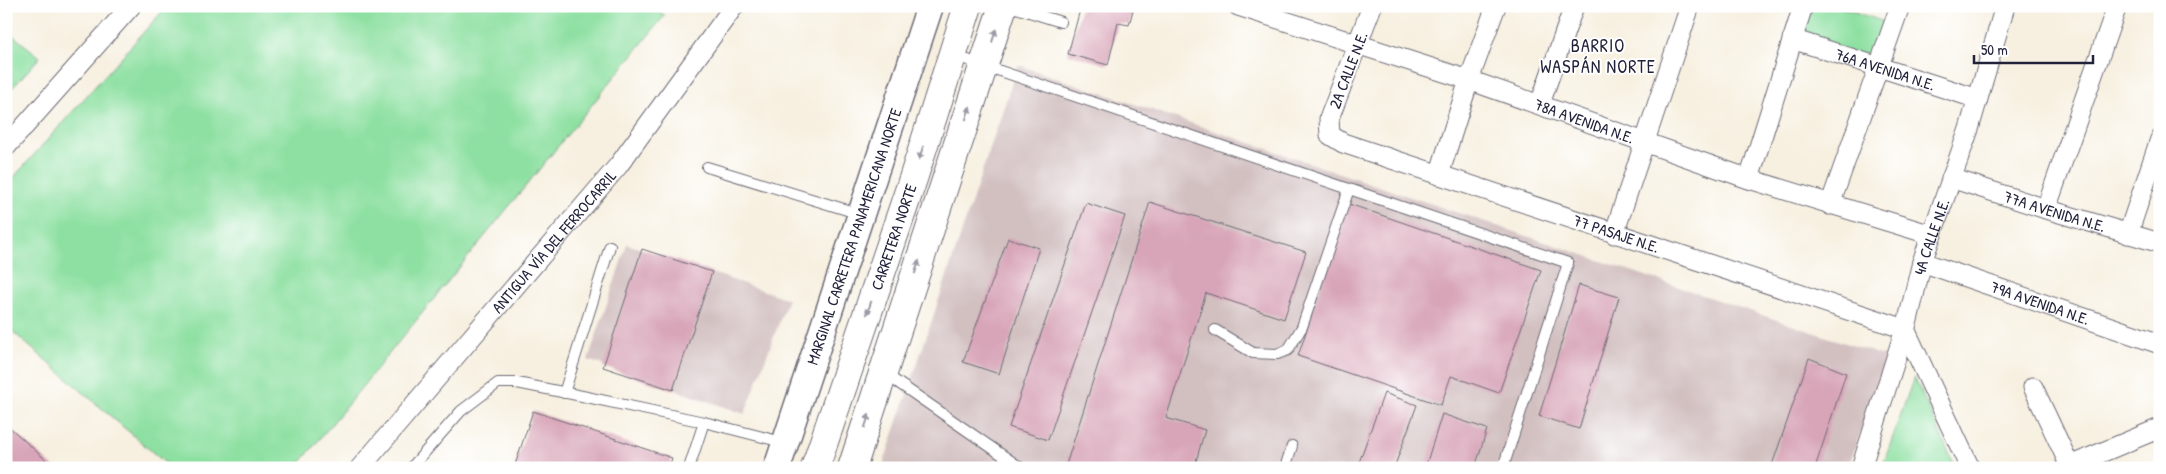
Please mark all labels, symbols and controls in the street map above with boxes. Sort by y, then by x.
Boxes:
one-way arrow [990,28,998,43]
street label: 2A CALLE N.E. [1323,28,1373,112]
scale bar [1974,32,2092,64]
district label: BARRIO WASPÁN NORTE [1540,33,1656,79]
text: 50 m [1981,39,2008,60]
street label: 76A AVENIDA N.E. [1833,43,1938,95]
street label: 78A AVENIDA N.E. [1532,93,1637,149]
street label: MARGINAL CARRETERA PANAMERICANA NORTE [801,105,906,367]
one-way arrow [965,105,973,120]
one-way arrow [917,145,924,160]
street label: ANTIGUA VÍA DEL FERROCARRIL [486,165,621,318]
street label: CARRETERA NORTE [865,181,922,293]
street label: 77A AVENIDA N.E. [2001,185,2108,237]
street label: 4A CALLE N.E. [1908,195,1955,277]
street label: 77 PASAJE N.E. [1570,209,1662,258]
one-way arrow [914,259,922,274]
street label: 79A AVENIDA N.E. [1988,276,2092,330]
one-way arrow [865,301,872,316]
one-way arrow [863,414,871,429]

